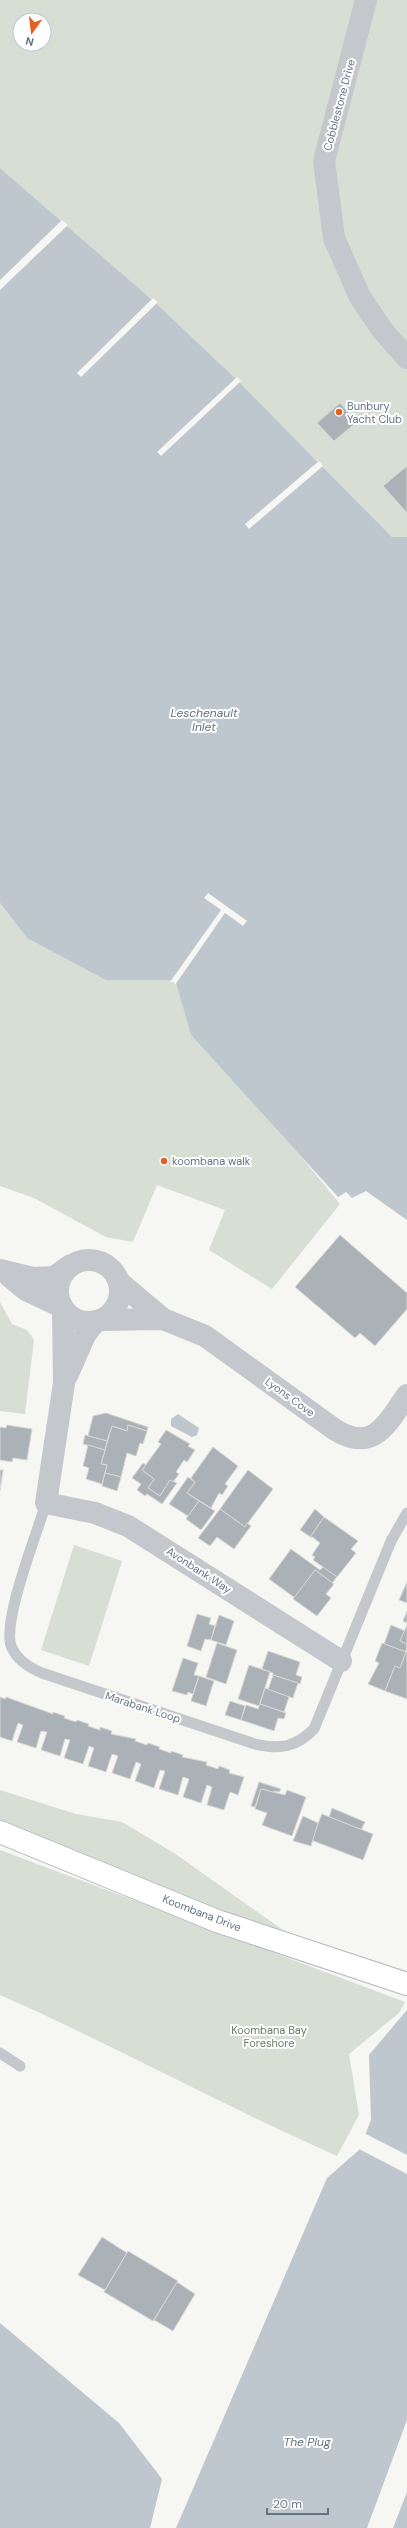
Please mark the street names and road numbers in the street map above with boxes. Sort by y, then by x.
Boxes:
street label: Cobblestone Drive [320,58,358,152]
street label: Lyons Cove [262,1374,318,1420]
street label: Avonbank Way [164,1544,234,1596]
street label: Marabank Loop [104,1688,183,1726]
street label: Koombana Drive [161,1892,243,1934]

